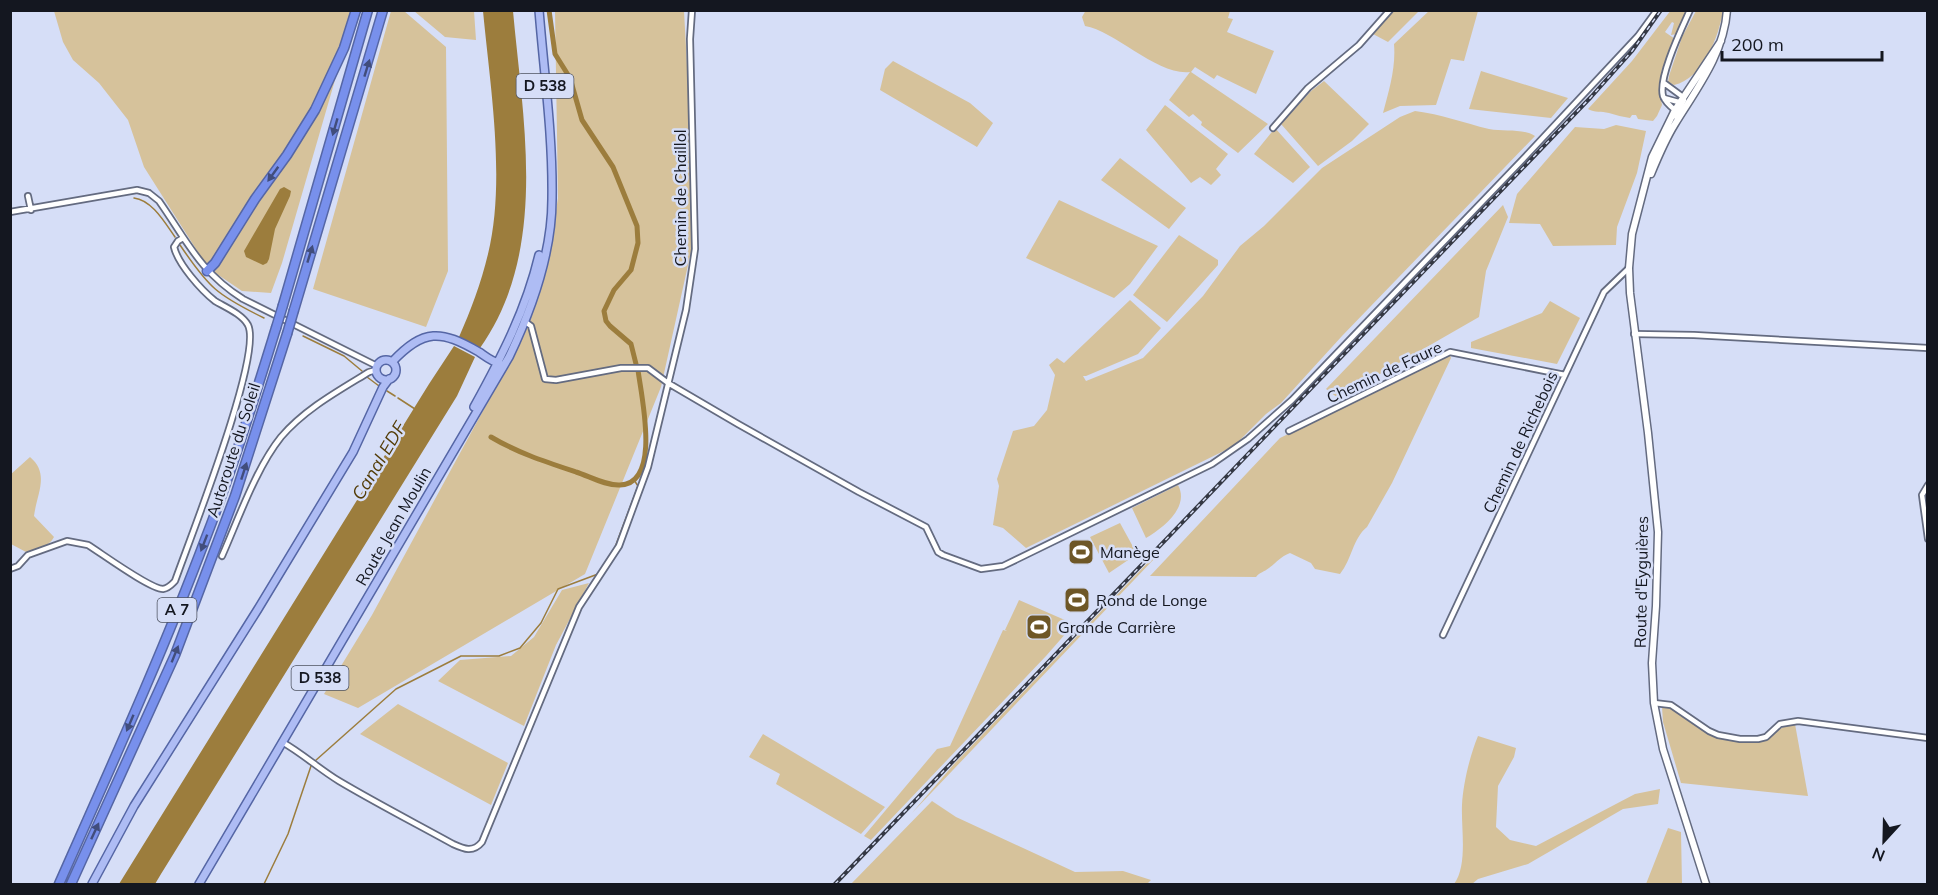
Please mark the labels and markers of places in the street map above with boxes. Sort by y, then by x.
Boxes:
sports icon: Manège [1066,537,1096,567]
place label: Manège [1100,542,1160,562]
sports icon: Rond de Longe [1062,585,1092,615]
place label: Rond de Longe [1096,590,1207,610]
sports icon: Grande Carrière [1024,612,1054,642]
place label: Grande Carrière [1058,617,1176,637]

